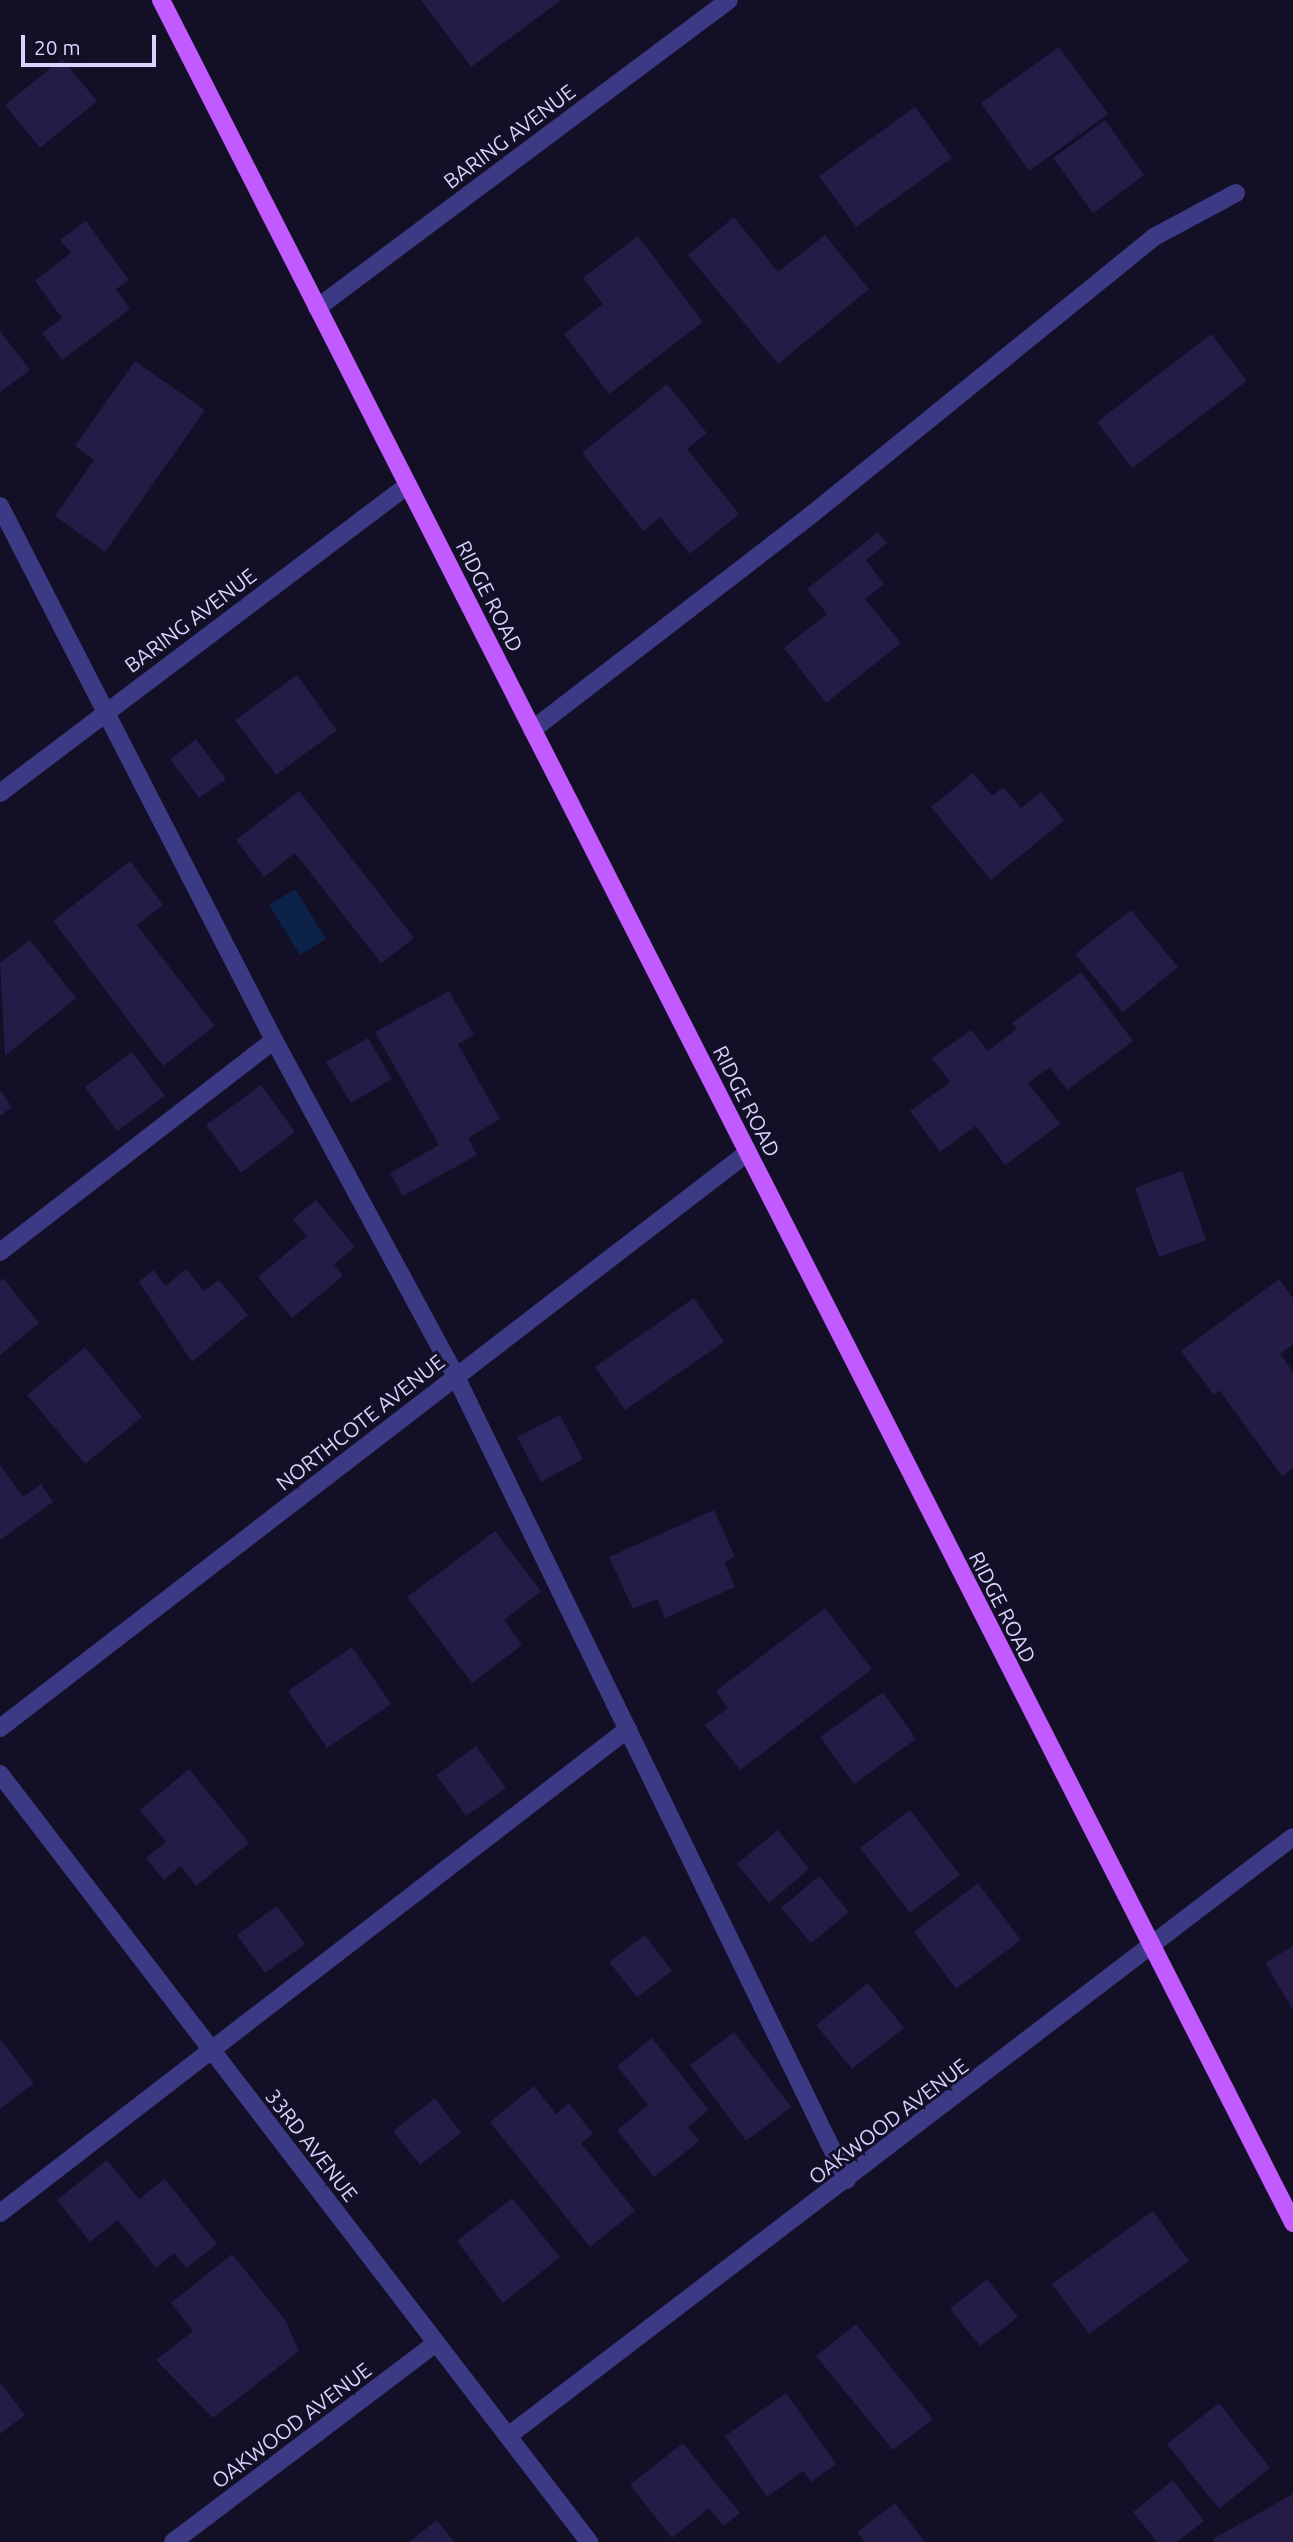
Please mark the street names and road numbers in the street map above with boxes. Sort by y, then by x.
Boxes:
street label: BARING AVENUE [438,78,580,194]
street label: RIDGE ROAD [451,536,529,656]
street label: BARING AVENUE [119,562,261,678]
street label: RIDGE ROAD [708,1041,786,1161]
street label: NORTHCOTE AVENUE [271,1349,449,1495]
street label: RIDGE ROAD [964,1547,1042,1667]
street label: OAKWOOD AVENUE [803,2053,973,2189]
street label: 33RD AVENUE [260,2084,364,2206]
street label: OAKWOOD AVENUE [206,2357,376,2493]

